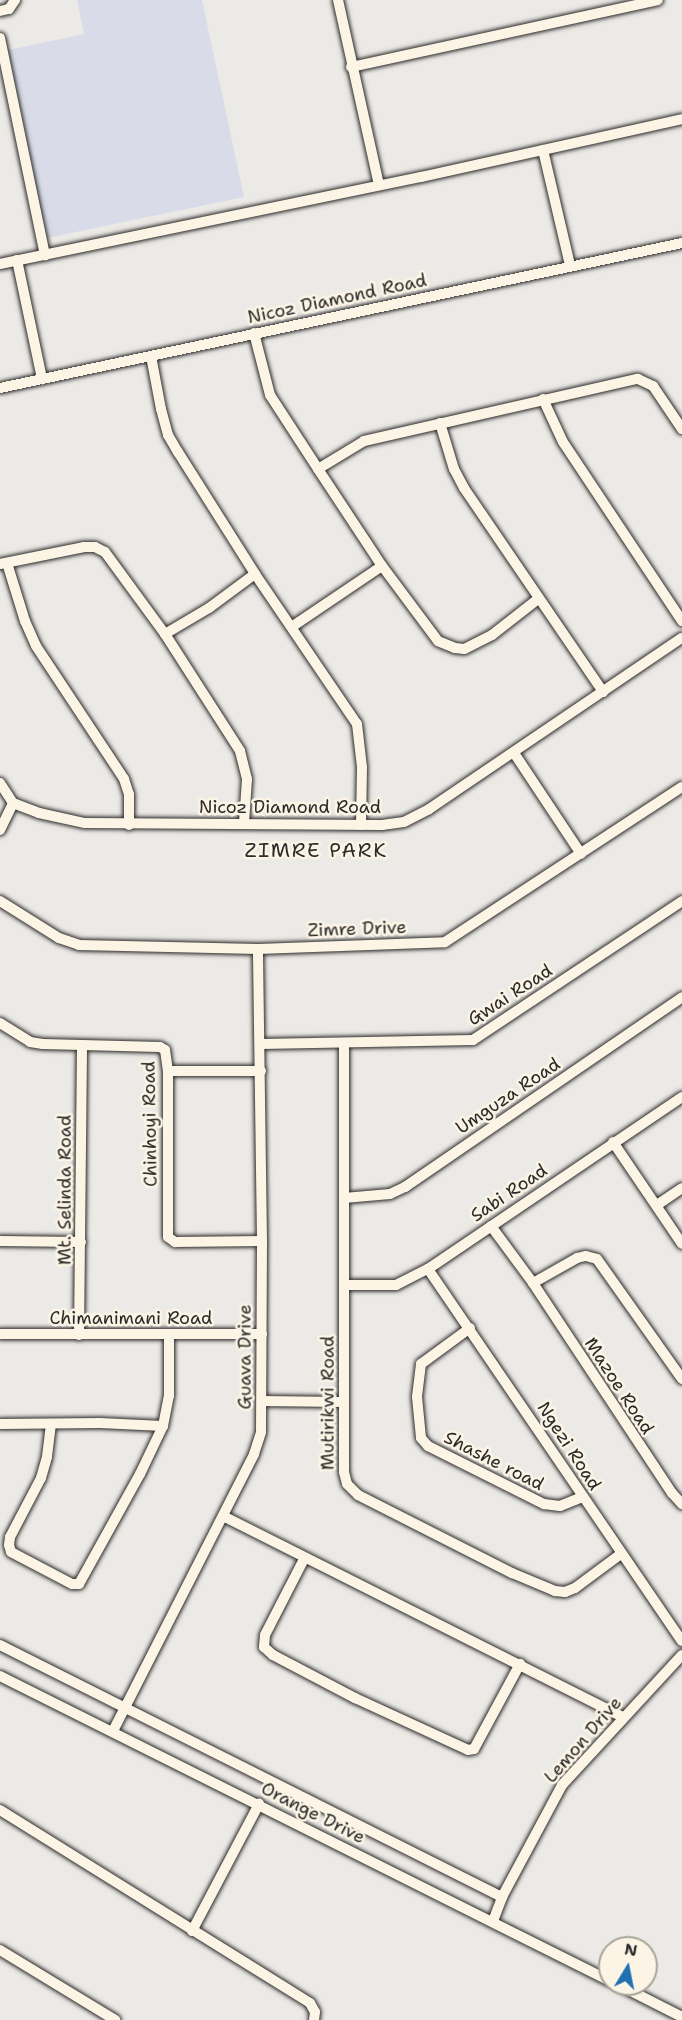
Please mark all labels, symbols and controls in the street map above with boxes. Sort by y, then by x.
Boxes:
street label: Nicoz Diamond Road [245,269,429,329]
street label: Nicoz Diamond Road [199,796,381,818]
district label: ZIMRE PARK [244,838,388,862]
street label: Zimre Drive [307,916,407,942]
street label: Gwai Road [464,960,556,1030]
street label: Umguza Road [452,1053,564,1139]
street label: Chinhoyi Road [138,1061,162,1187]
street label: Mt. Selinda Road [54,1115,76,1265]
street label: Sabi Road [467,1159,551,1227]
street label: Guava Drive [234,1304,256,1410]
street label: Chimanimani Road [50,1307,212,1329]
street label: Mazoe Road [580,1334,658,1438]
street label: Mutirikwi Road [317,1336,339,1470]
street label: Ngezi Road [532,1398,606,1494]
street label: Shashe road [441,1427,547,1495]
street label: Lemon Drive [540,1693,626,1787]
street label: Orange Drive [257,1778,369,1848]
north arrow [598,1936,658,1996]
text: N [623,1938,639,1961]

